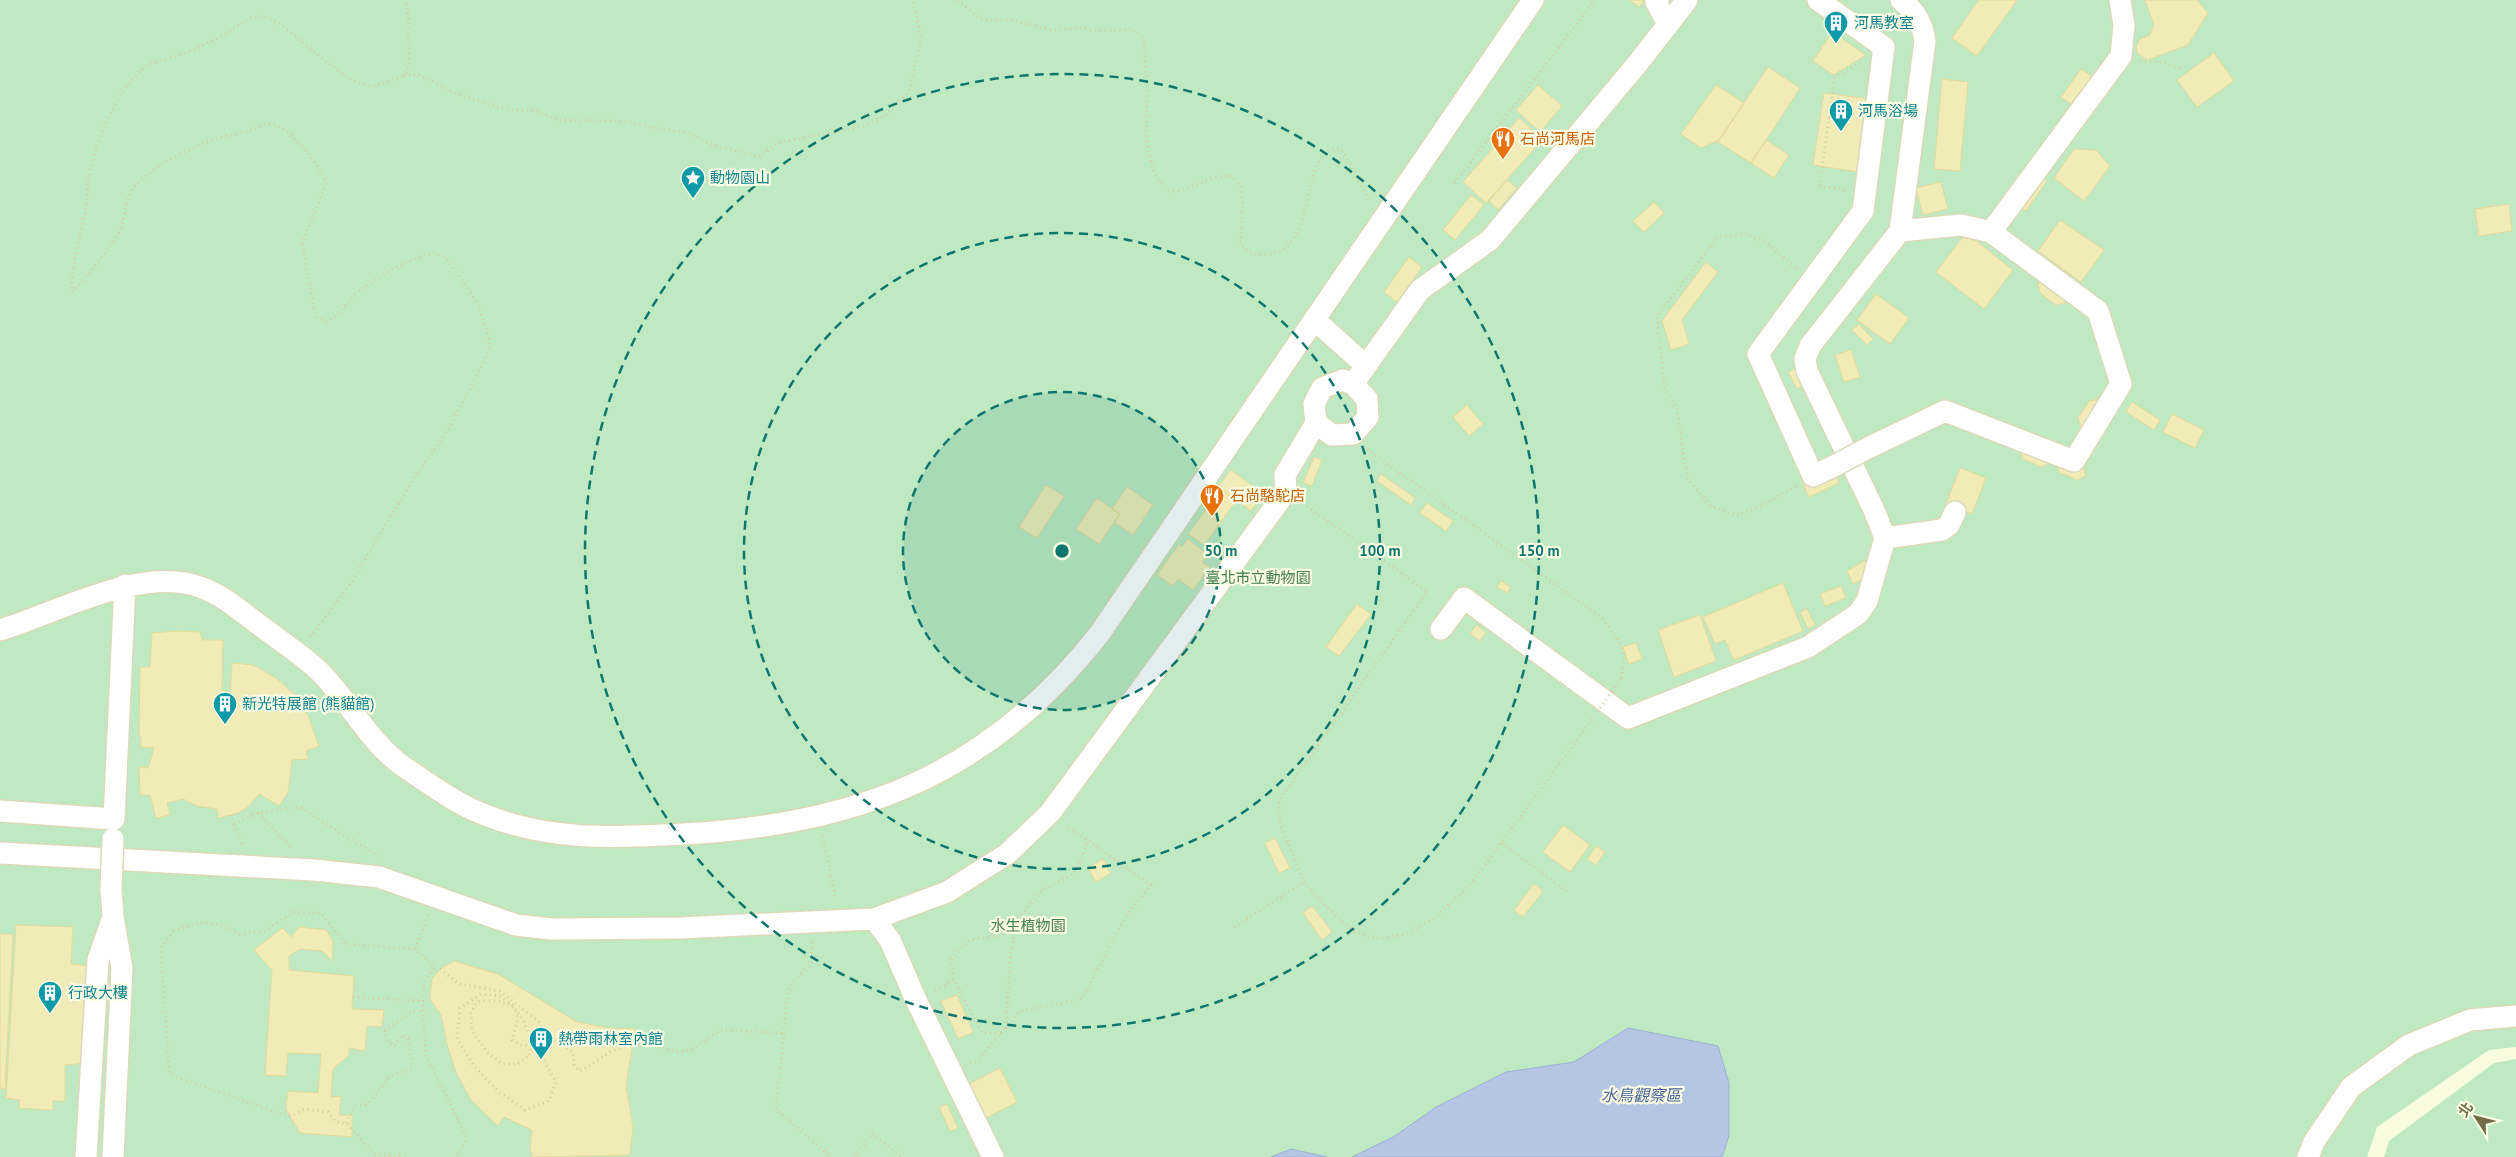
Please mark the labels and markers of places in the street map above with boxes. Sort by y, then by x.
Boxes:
building icon: 河馬教室 [1823,10,1849,44]
place label: 河馬教室 [1854,13,1914,32]
building icon: 河馬浴場 [1828,98,1854,132]
place label: 河馬浴場 [1858,101,1918,120]
restaurant icon: 石尚河馬店 [1490,126,1516,160]
place label: 石尚河馬店 [1520,129,1595,148]
place icon: 動物園山 [680,165,706,199]
place label: 動物園山 [710,168,770,187]
restaurant icon: 石尚駱駝店 [1199,483,1225,517]
place label: 石尚駱駝店 [1230,486,1305,505]
centre of rings [1053,542,1071,560]
building icon: 新光特展館 (熊貓館) [212,691,238,725]
place label: 新光特展館 (熊貓館) [242,694,374,713]
building icon: 行政大樓 [37,980,63,1014]
place label: 行政大樓 [68,983,128,1002]
building icon: 熱帶雨林室內館 [528,1026,554,1060]
place label: 熱帶雨林室內館 [558,1029,663,1048]

